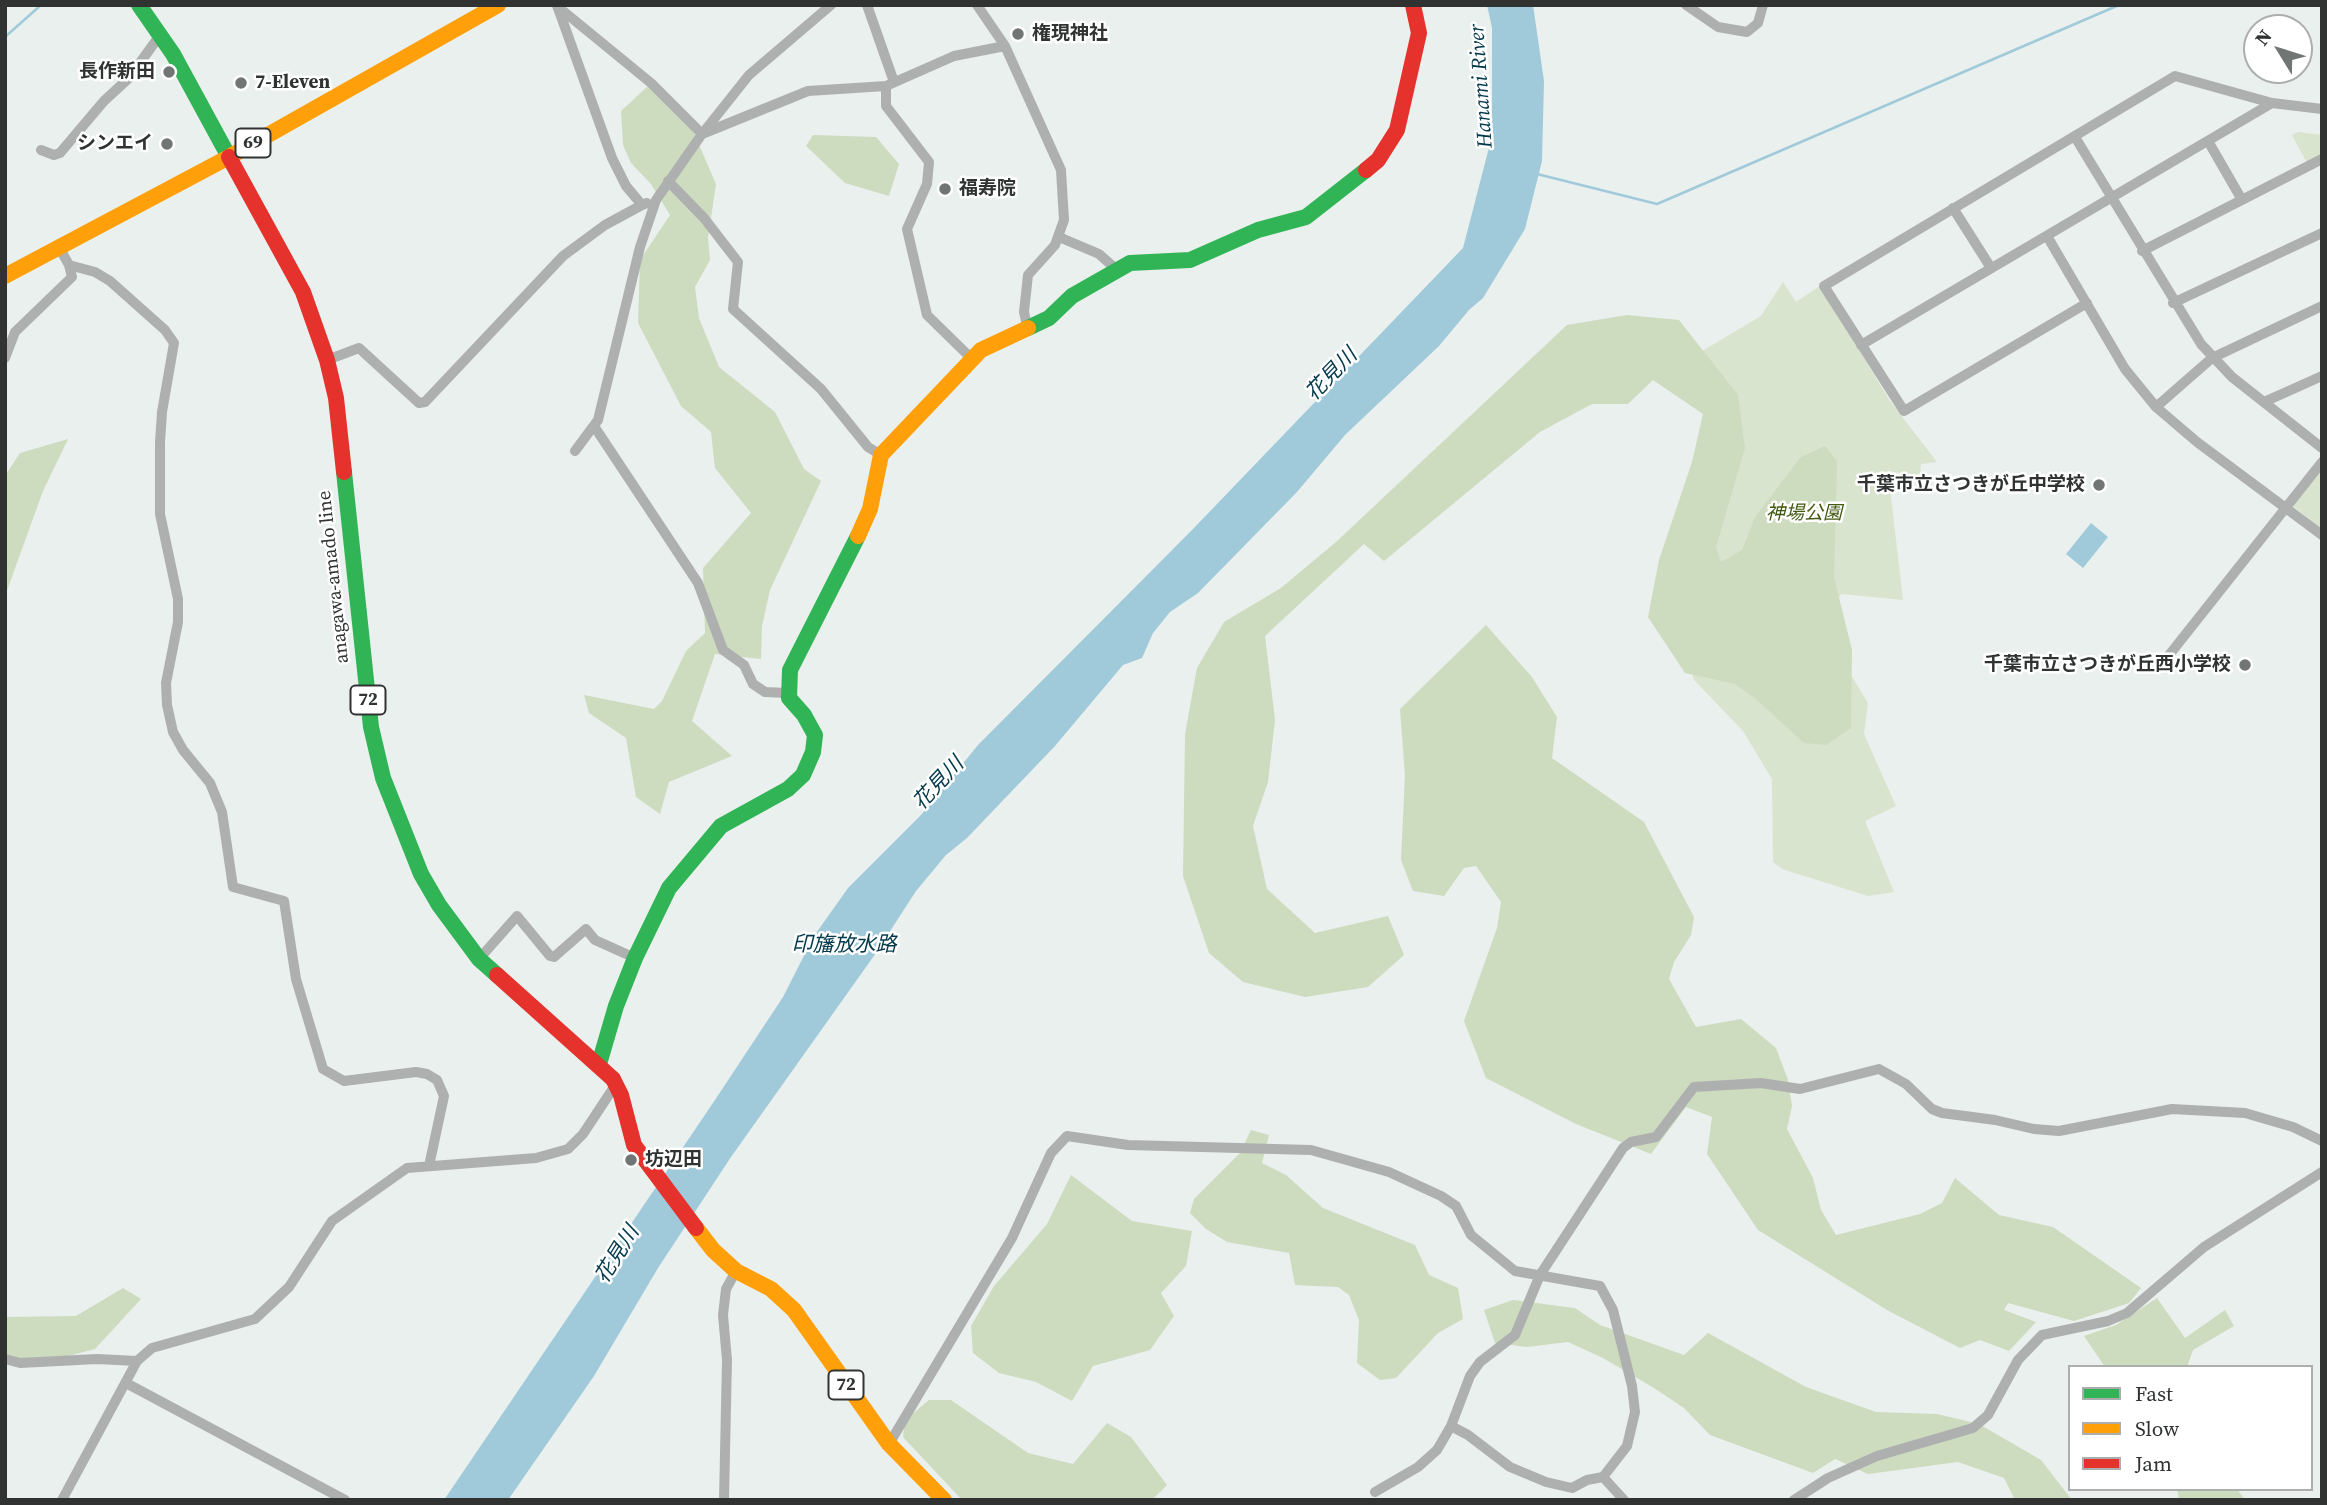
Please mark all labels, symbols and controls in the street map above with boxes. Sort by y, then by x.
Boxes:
north arrow [2243,14,2313,84]
place label: 権現神社 [1032,23,1108,45]
water label: Hanami River [1465,23,1499,149]
text: N [2249,24,2278,51]
marker: 権現神社 [1010,26,1026,42]
place label: 長作新田 [79,61,155,83]
marker: 長作新田 [161,64,177,80]
place label: 7-Eleven [255,72,330,94]
marker: 7-Eleven [233,75,249,91]
road number: 69 [236,128,270,158]
place label: シンエイ [77,133,153,155]
marker: シンエイ [159,136,175,152]
place label: 福寿院 [959,178,1016,200]
marker: 福寿院 [937,181,953,197]
water label: 花見川 [1301,344,1363,406]
place label: 千葉市立さつきが丘中学校 [1857,474,2085,496]
marker: 千葉市立さつきが丘中学校 [2091,477,2107,493]
street label: anagawa-amado line [314,490,354,664]
park label: 神場公園 [1766,503,1842,525]
place label: 千葉市立さつきが丘西小学校 [1984,654,2231,676]
marker: 千葉市立さつきが丘西小学校 [2237,657,2253,673]
road number: 72 [350,686,386,714]
water label: 花見川 [908,752,970,816]
water label: 印旛放水路 [792,933,896,959]
place label: 坊辺田 [645,1149,702,1171]
marker: 坊辺田 [623,1152,639,1168]
water label: 花見川 [591,1222,645,1288]
legend [2068,1365,2313,1491]
road number: 72 [828,1370,864,1400]
text: Fast [2135,1379,2173,1408]
text: Slow [2135,1414,2179,1443]
text: Jam [2135,1449,2172,1478]

